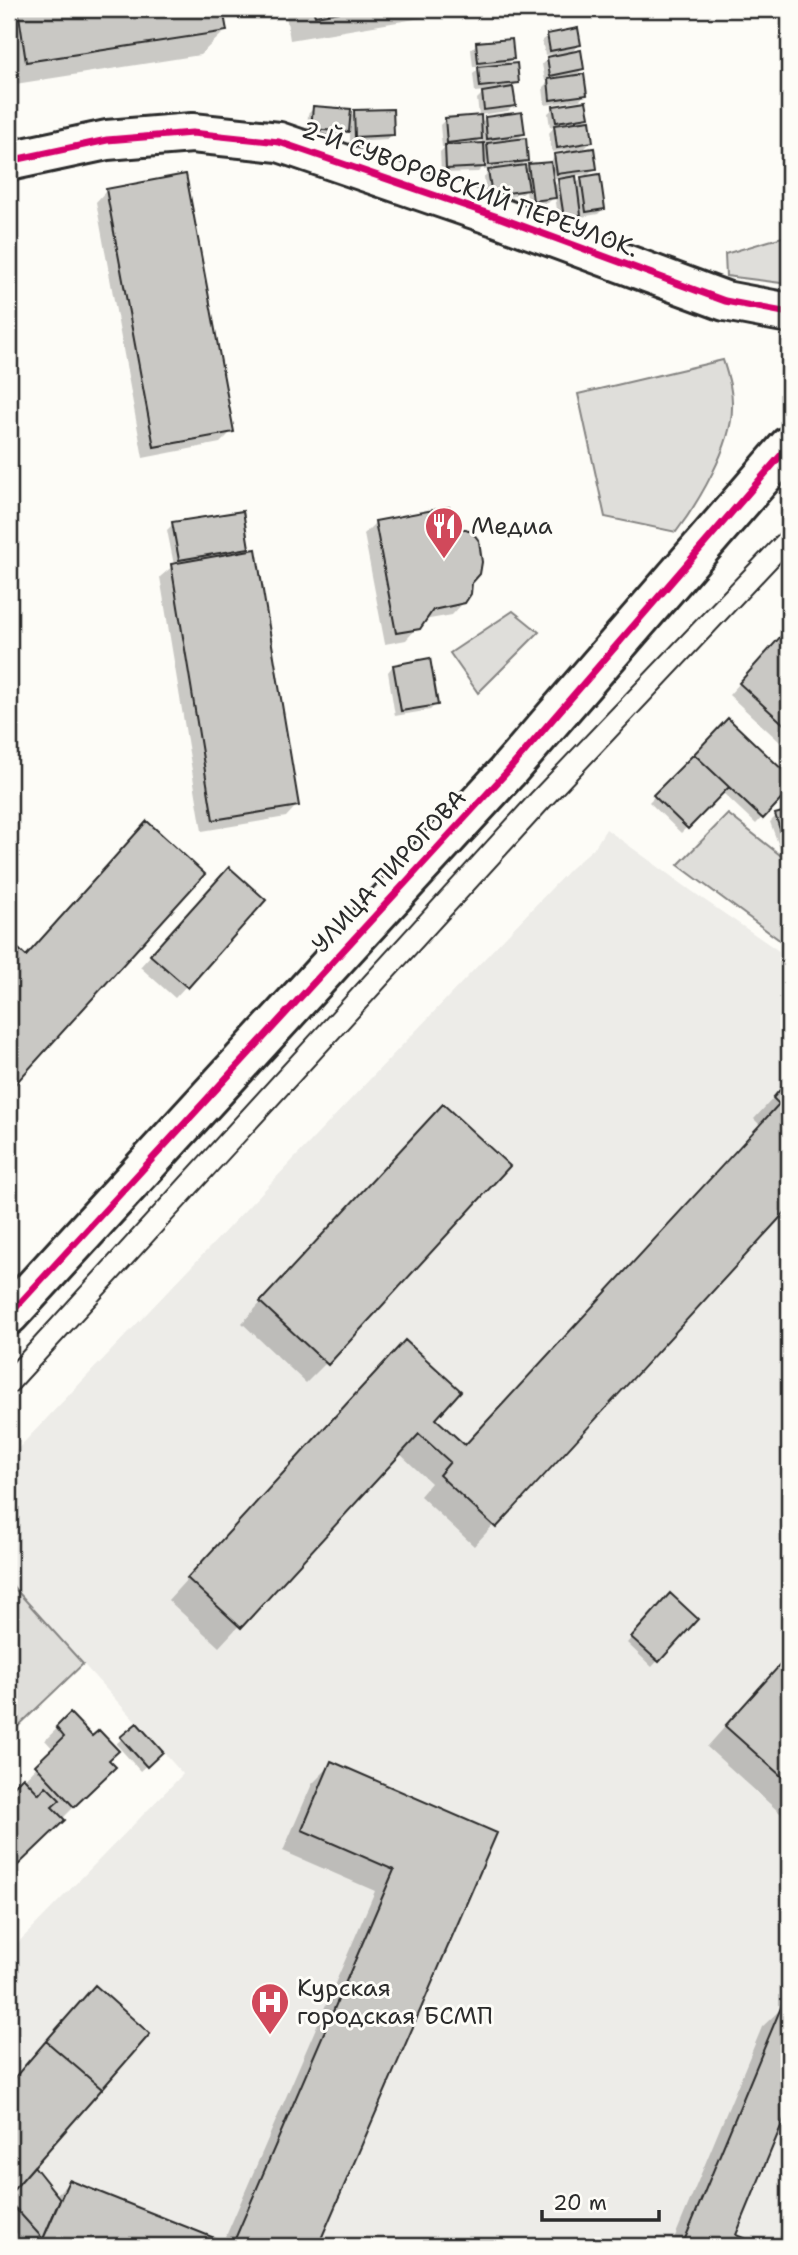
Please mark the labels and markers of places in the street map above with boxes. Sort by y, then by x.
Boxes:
restaurant icon: Медиа [423,505,465,560]
place label: Медиа [471,510,553,542]
place label: Курская городская БСМП [297,1972,493,2032]
hospital icon: Курская городская БСМП [249,1981,291,2036]

